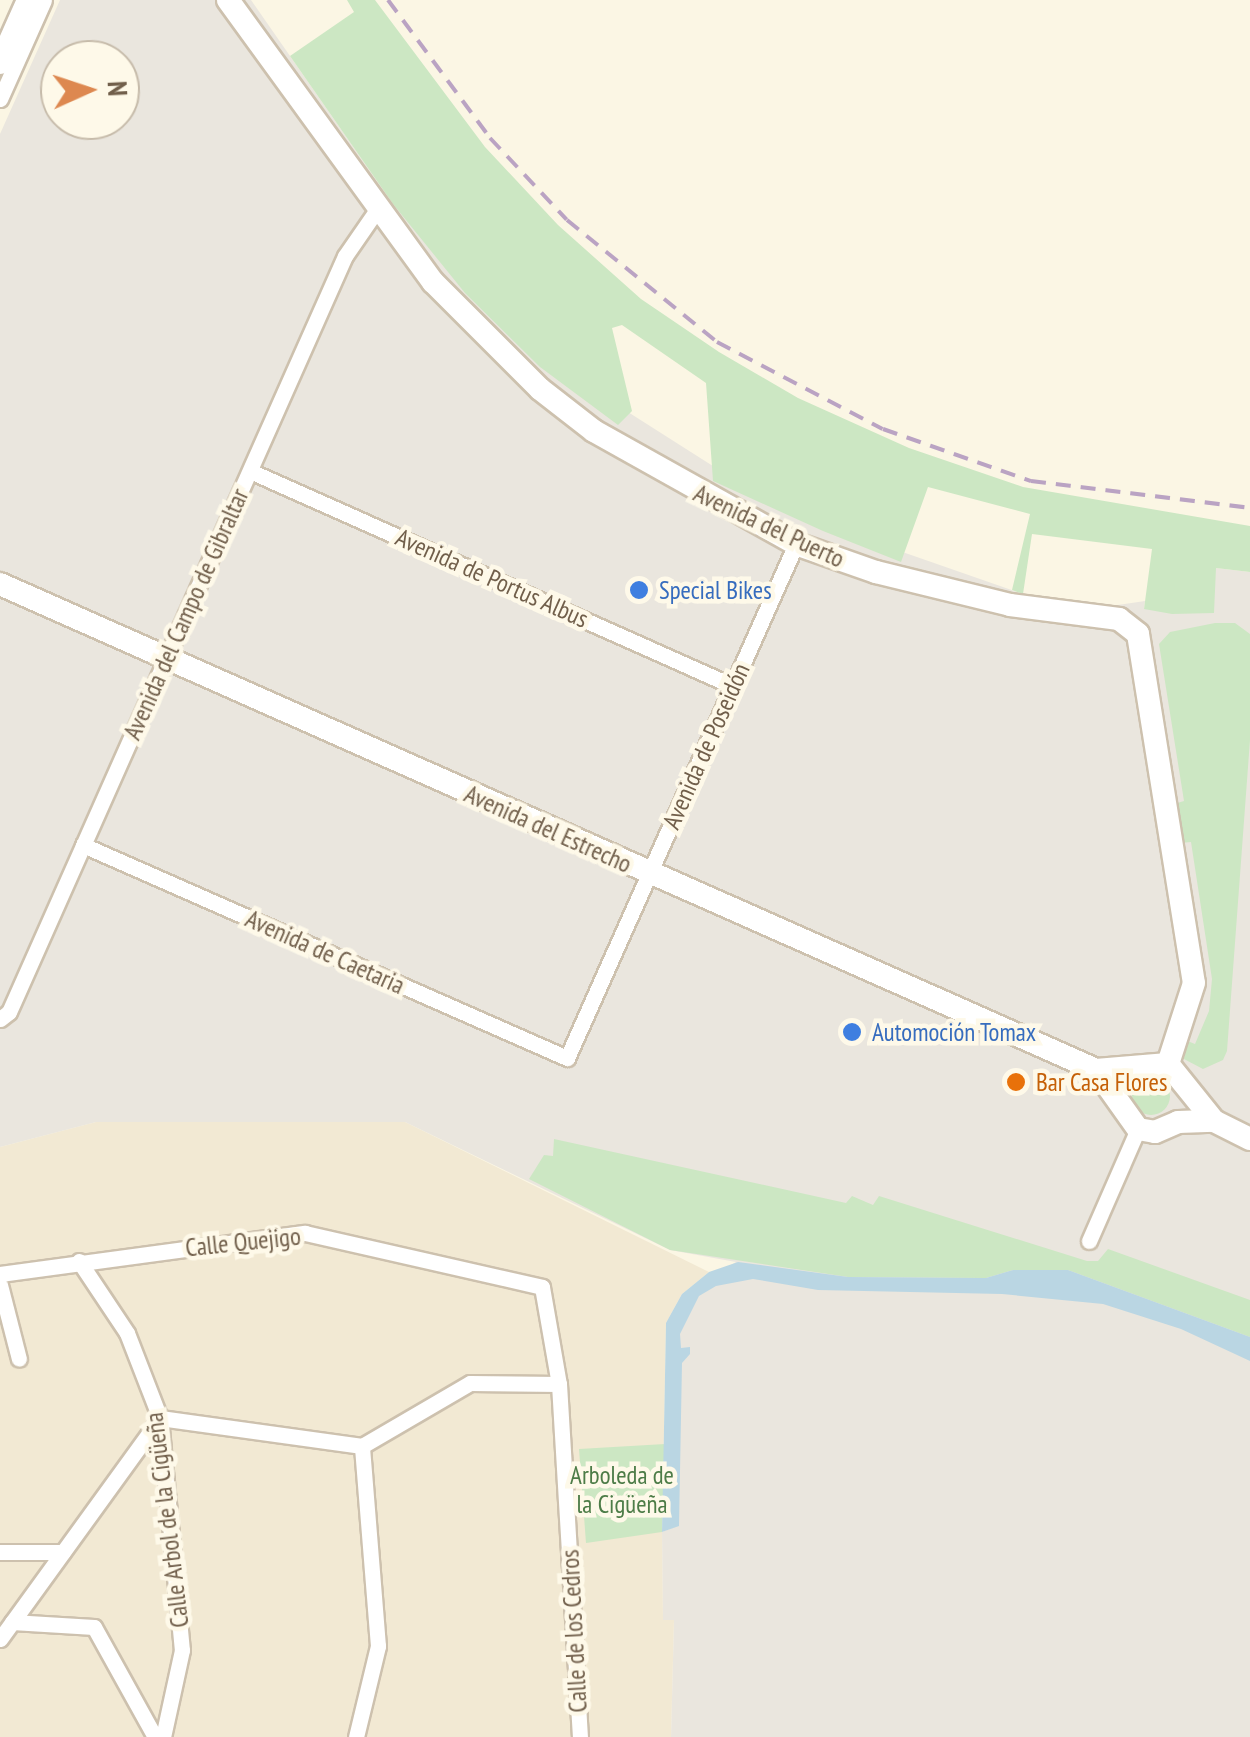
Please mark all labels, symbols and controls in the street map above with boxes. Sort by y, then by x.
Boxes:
north arrow [40,40,140,140]
text: N [100,80,137,97]
street label: Avenida del Puerto [689,478,849,574]
street label: Avenida del Campo de Gibraltar [117,484,255,744]
street label: Avenida de Portus Albus [391,522,593,634]
place label: Special Bikes [659,575,772,605]
marker: Special Bikes [628,579,650,601]
street label: Avenida de Poseidón [656,659,756,833]
street label: Avenida del Estrecho [460,779,636,879]
street label: Avenida de Caetaria [241,904,409,1000]
place label: Automoción Tomax [872,1017,1037,1047]
marker: Automoción Tomax [841,1021,863,1043]
place label: Bar Casa Flores [1036,1067,1167,1097]
marker: Bar Casa Flores [1005,1071,1027,1093]
street label: Calle Quejigo [184,1221,302,1263]
street label: Calle Arbol de la Cigüeña [139,1410,195,1630]
park label: Arboleda de la Cigüeña [570,1461,674,1520]
street label: Calle de los Cedros [555,1549,593,1713]

